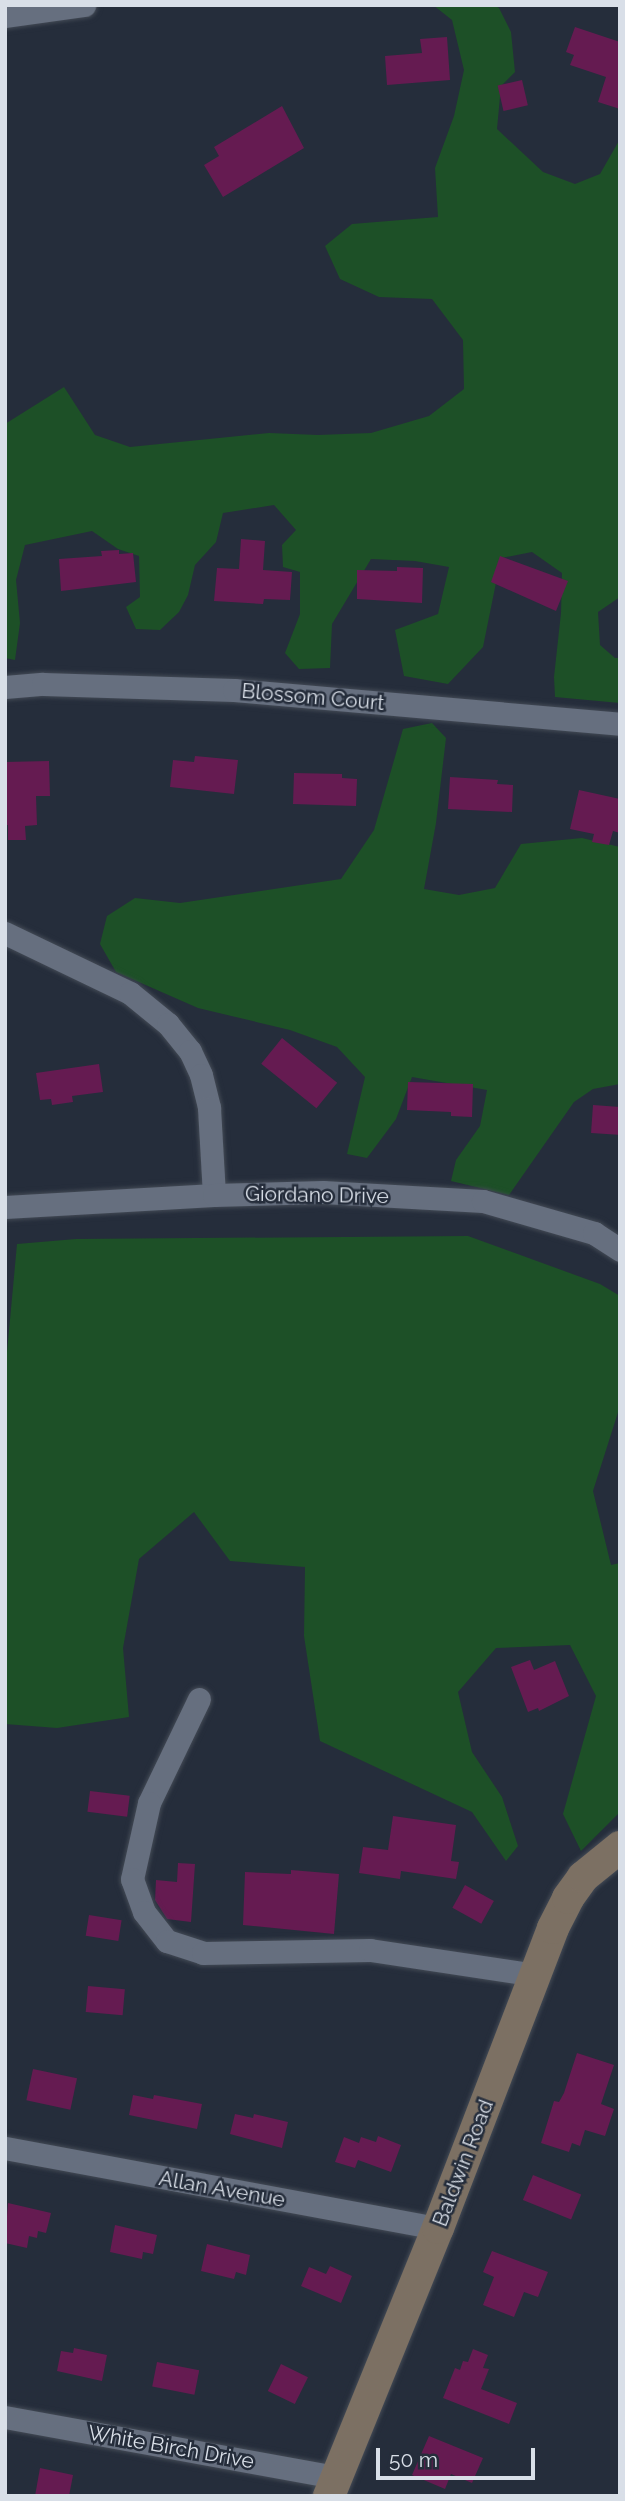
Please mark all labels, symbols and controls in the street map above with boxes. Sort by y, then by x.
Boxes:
street label: Blossom Court [240,678,386,716]
street label: Giordano Drive [245,1181,389,1209]
street label: Baldwin Road [427,2096,499,2230]
street label: Allan Avenue [157,2165,287,2213]
street label: White Birch Drive [86,2420,256,2474]
scale bar [380,2434,539,2478]
text: 50 m [389,2447,438,2472]

